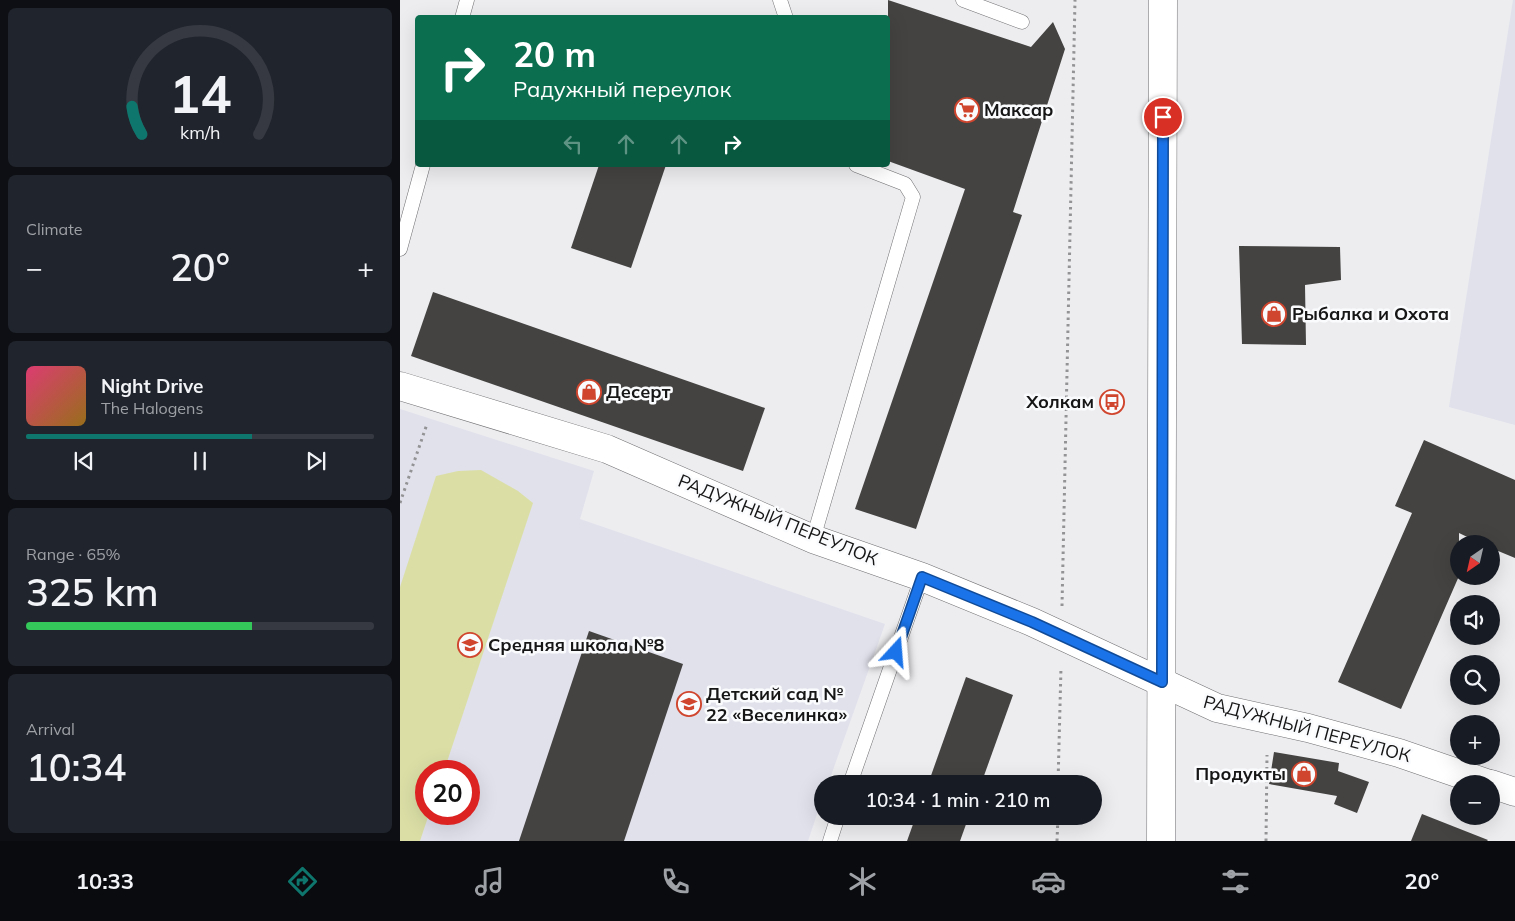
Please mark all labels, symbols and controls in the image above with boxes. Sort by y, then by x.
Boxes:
text: 20 m [513,32,596,76]
icon: right [430,35,495,100]
text: 14 [169,61,231,126]
text: Радужный переулок [513,75,731,103]
pin [1142,96,1184,138]
supermarket icon: Максар [954,97,980,123]
place label: Максар [984,98,1053,121]
icon: arrive [1149,103,1177,131]
text: km/h [180,121,220,143]
icon: left [559,130,587,158]
icon: ahead [612,130,640,158]
icon: ahead [665,130,693,158]
icon: right [718,130,746,158]
text: Climate [26,219,82,239]
text: 20° [170,243,230,291]
text: − [26,250,43,285]
text: + [357,250,374,285]
shop icon: Рыбалка и Охота [1261,301,1287,327]
place label: Рыбалка и Охота [1292,302,1449,325]
text: Night Drive [101,374,203,398]
shop icon: Десерт [576,379,602,405]
place label: Десерт [606,380,671,403]
bus stop icon: Холкам [1099,389,1125,415]
place label: Холкам [1025,390,1094,413]
text: The Halogens [101,398,203,418]
icon: previous [70,447,98,475]
icon: pause [186,447,214,475]
icon: next [302,447,330,475]
street label: РАДУЖНЫЙ ПЕРЕУЛОК [675,469,882,570]
north arrow [1450,535,1500,585]
map controls [1450,535,1500,825]
text: Range · 65% [26,544,121,564]
text: 325 km [26,568,159,616]
button: sound [1450,595,1500,645]
position arrow [869,625,921,677]
school or university icon: Средняя школа №8 [457,632,483,658]
place label: Средняя школа №8 [488,633,664,656]
button: search [1450,655,1500,705]
place label: Детский сад № 22 «Веселинка» [706,682,847,726]
street label: РАДУЖНЫЙ ПЕРЕУЛОК [1201,690,1413,767]
school or university icon: Детский сад № 22 «Веселинка» [676,691,702,717]
button: + [1450,715,1500,765]
text: Arrival [26,719,75,739]
text: 10:34 [26,743,126,791]
speed limit sign: 20 [415,760,480,825]
shop icon: Продукты [1291,761,1317,787]
place label: Продукты [1195,762,1286,785]
button: − [1450,775,1500,825]
text: 10:34 · 1 min · 210 m [865,788,1051,812]
icon: directions [285,864,320,899]
icon: music [472,864,507,899]
icon: phone [658,864,693,899]
icon: climate [845,864,880,899]
icon: car [1031,864,1066,899]
icon: filters [1218,864,1253,899]
text: 10:33 [76,867,134,895]
text: 20° [1404,867,1439,895]

